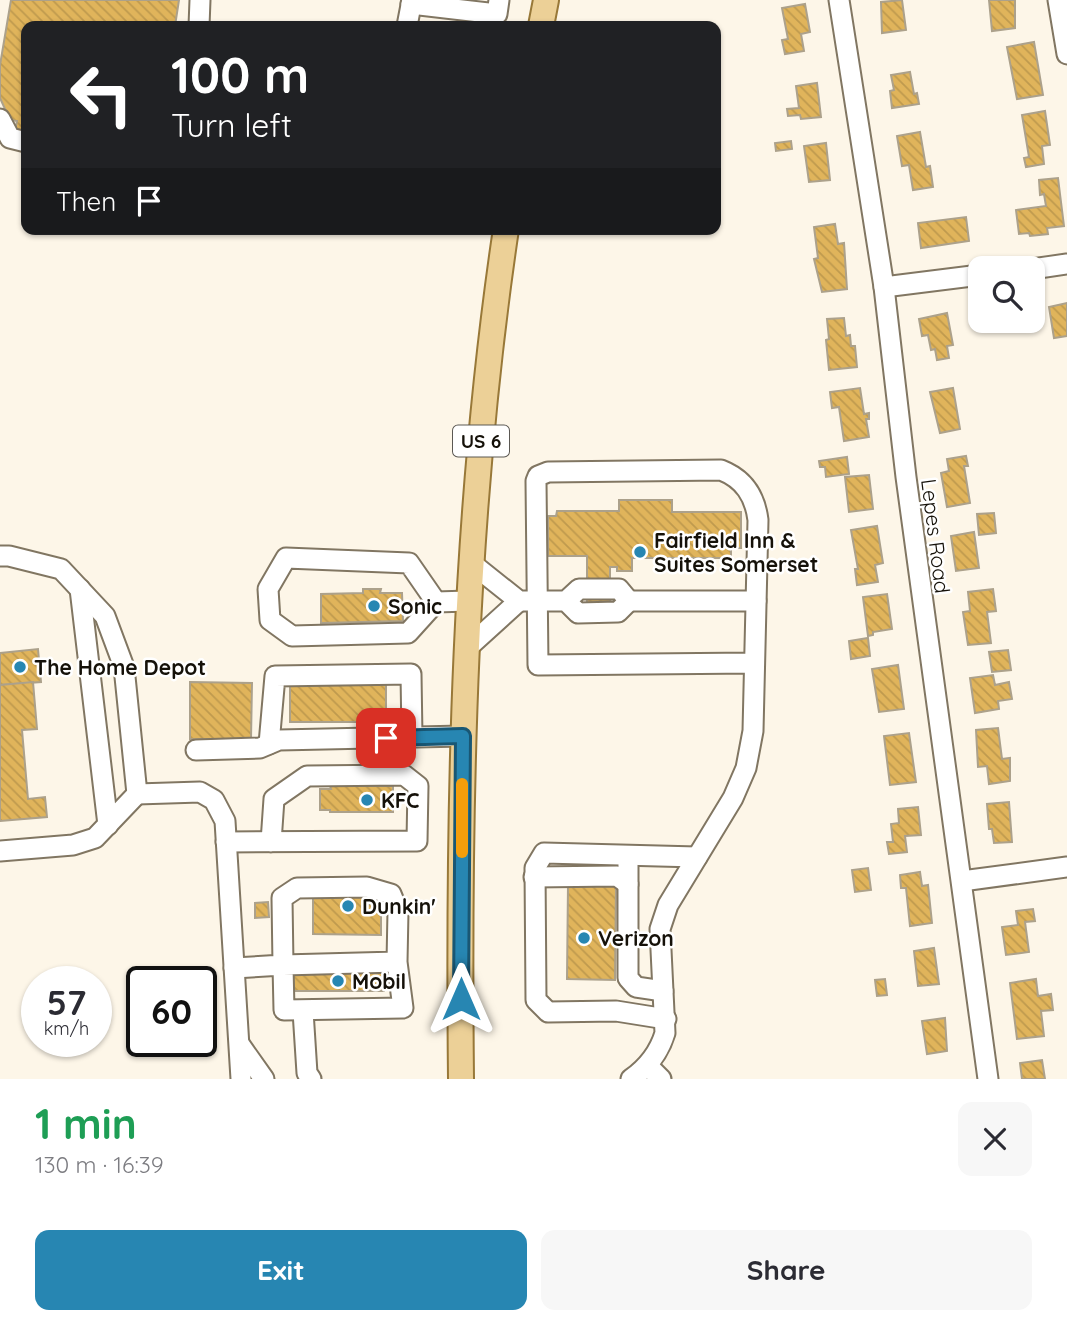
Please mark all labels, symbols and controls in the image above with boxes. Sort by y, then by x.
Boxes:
text: 100 m [171,44,309,105]
icon: left [56,49,147,140]
text: Turn left [171,105,292,145]
icon: arrive [130,182,168,220]
text: Then [56,185,116,218]
map controls [968,256,1045,333]
button: search [968,256,1045,333]
road number: US 6 [453,426,509,456]
street label: Lepes Road [916,477,956,595]
place label: Fairfield Inn & Suites Somerset [654,527,818,577]
marker: Fairfield Inn & Suites Somerset [632,544,648,560]
place label: Sonic [388,593,442,619]
marker: Sonic [366,598,382,614]
place label: The Home Depot [34,654,206,680]
marker: The Home Depot [12,659,28,675]
pin [356,708,416,768]
icon: arrive [367,719,405,757]
place label: KFC [381,787,420,813]
marker: KFC [359,792,375,808]
place label: Dunkin' [362,893,436,919]
marker: Dunkin' [340,898,356,914]
place label: Verizon [598,925,674,951]
marker: Verizon [576,930,592,946]
position arrow [424,962,498,1036]
speed limit sign: 60 [126,966,217,1057]
place label: Mobil [352,968,406,994]
marker: Mobil [330,973,346,989]
text: 57 [47,980,86,1024]
text: km/h [44,1017,89,1040]
text: 1 min [35,1097,137,1150]
button: close [958,1102,1032,1176]
text: 130 m · 16:39 [35,1150,164,1179]
button: Exit [35,1230,527,1310]
button: Share [541,1230,1032,1310]

